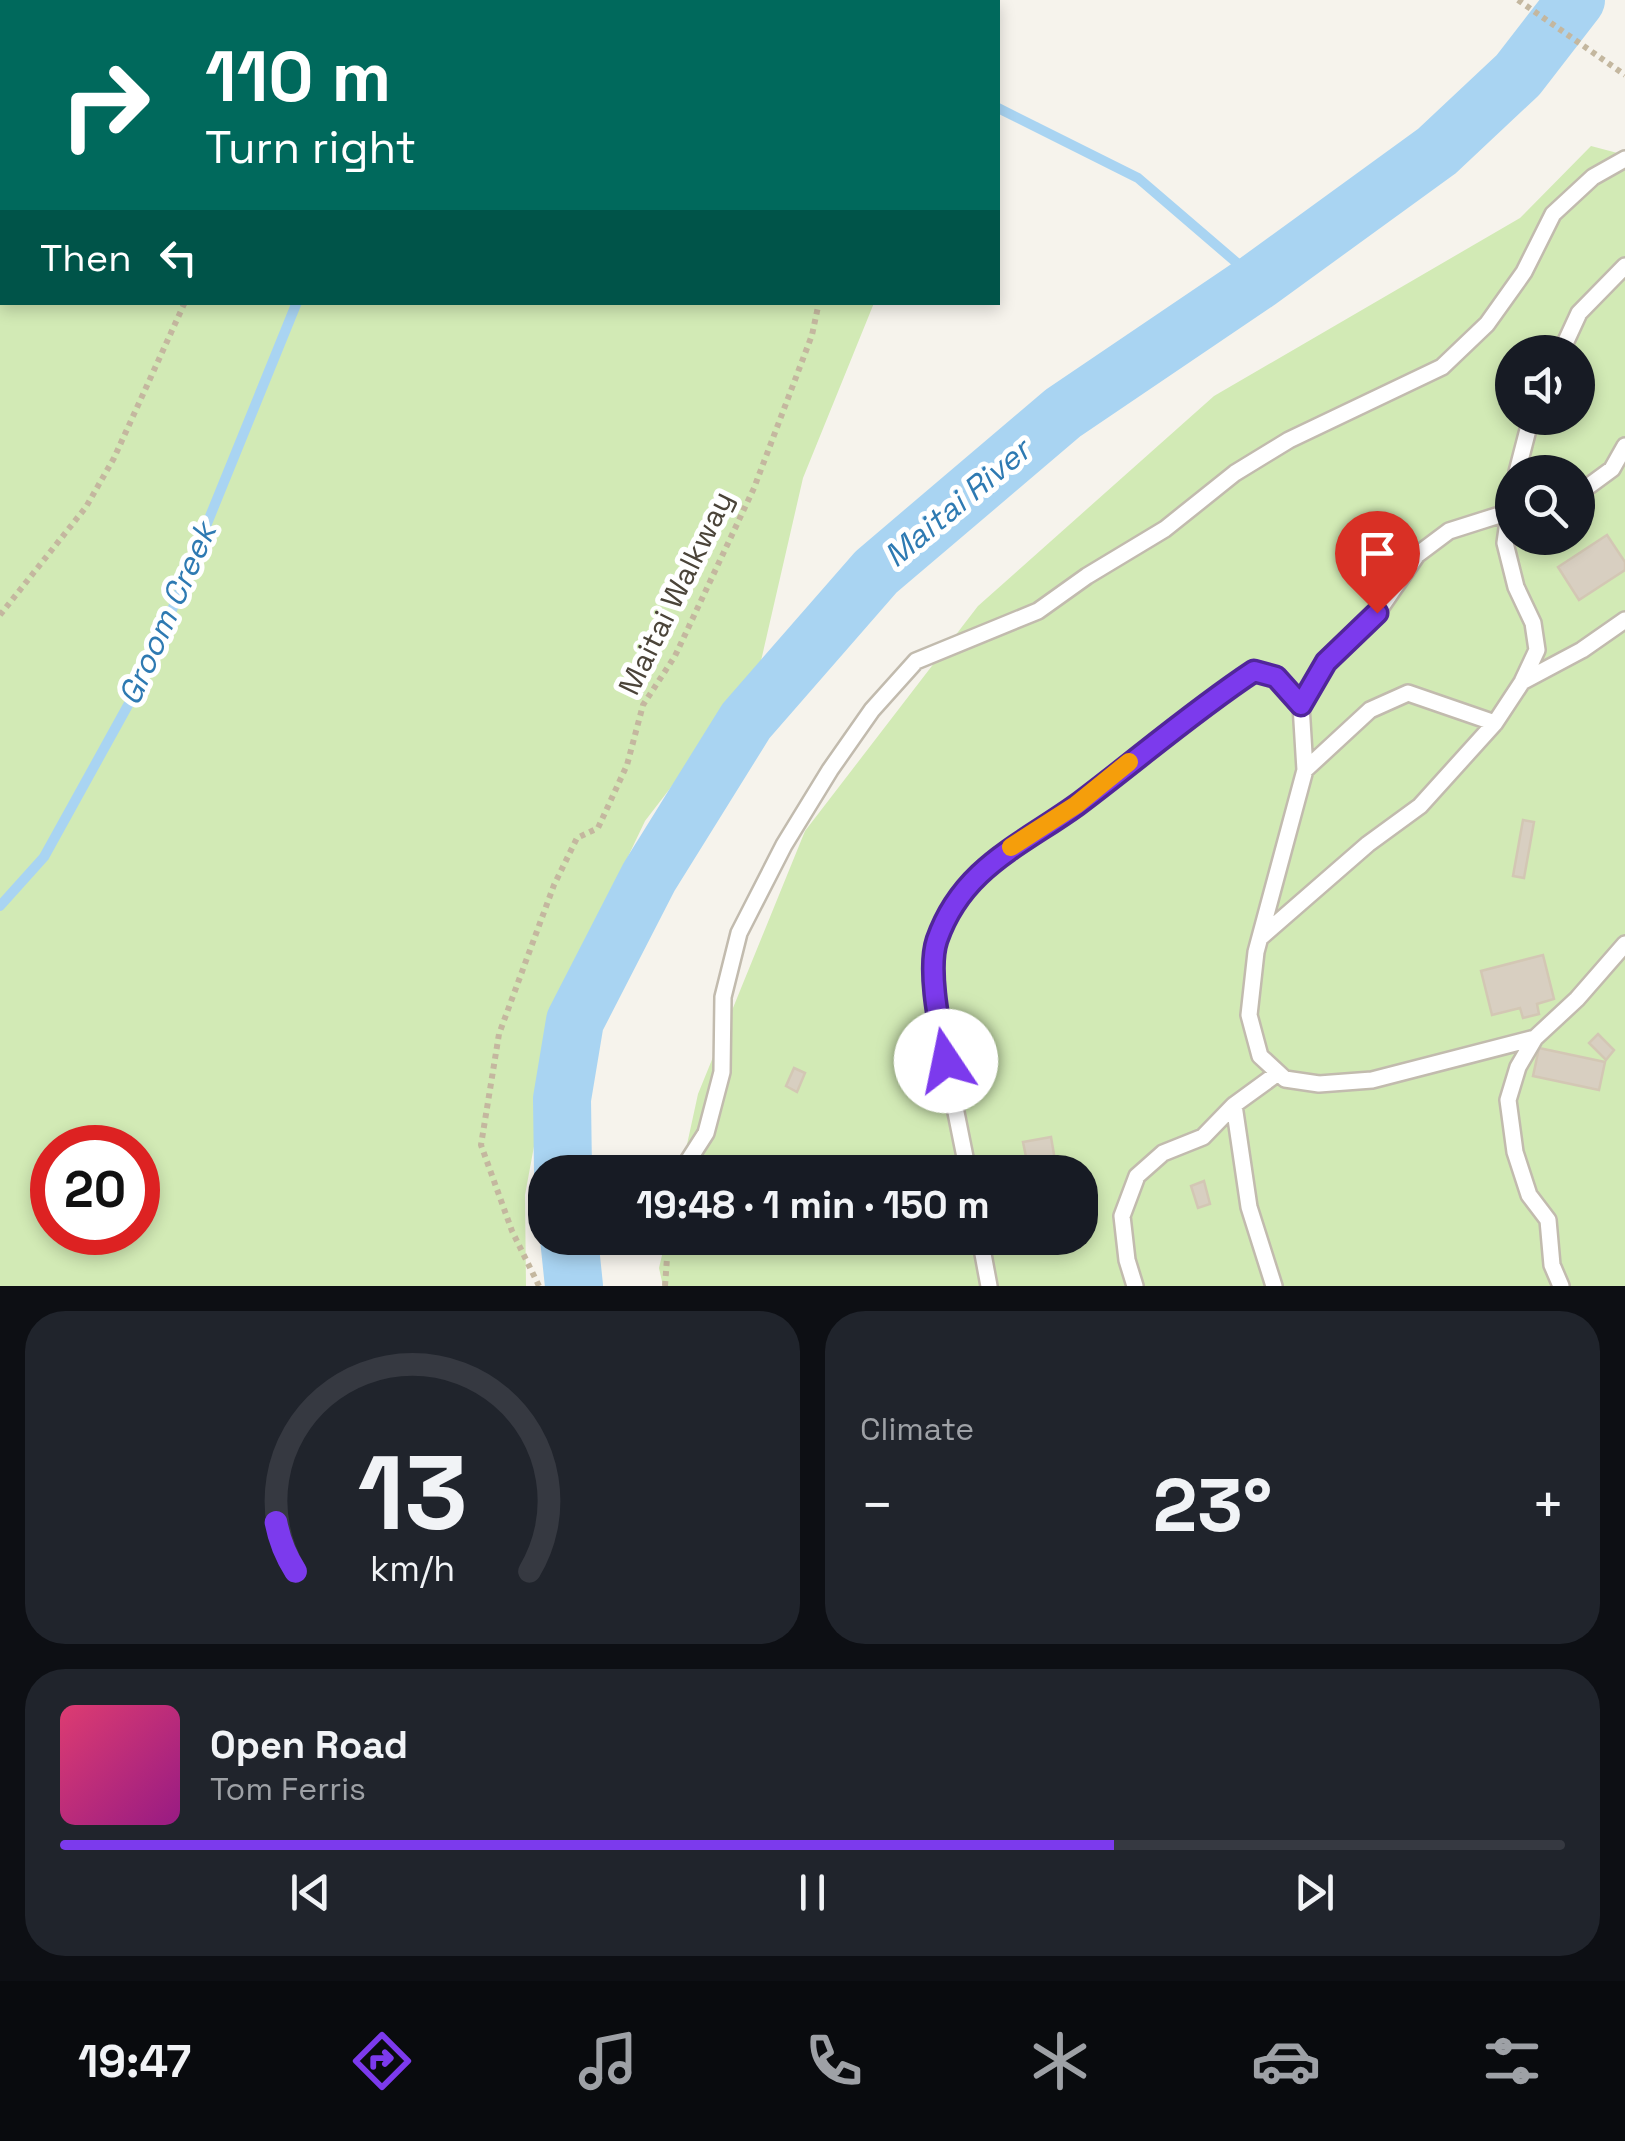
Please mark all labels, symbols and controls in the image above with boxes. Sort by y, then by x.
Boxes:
text: 110 m [205,32,391,121]
icon: right [40,40,170,170]
text: Turn right [205,119,416,176]
icon: left [151,230,206,285]
text: Then [40,234,131,282]
map controls [1495,335,1595,555]
button: sound [1495,335,1595,435]
water label: Maitai River [876,428,1041,576]
button: search [1495,455,1595,555]
street label: Maitai Walkway [609,484,742,701]
pin [1335,511,1420,614]
water label: Groom Creek [109,513,226,711]
icon: arrive [1350,526,1405,581]
position arrow [894,1009,998,1113]
speed limit sign: 20 [30,1125,160,1255]
text: 19:48 · 1 min · 150 m [636,1181,990,1229]
text: Climate [860,1409,974,1449]
text: 13 [357,1427,468,1559]
text: 23° [1153,1457,1272,1553]
text: − [860,1470,894,1540]
text: + [1531,1470,1565,1540]
text: km/h [370,1546,455,1591]
text: Open Road [210,1721,408,1769]
text: Tom Ferris [210,1769,366,1809]
icon: previous [283,1865,338,1920]
icon: pause [785,1865,840,1920]
icon: next [1287,1865,1342,1920]
icon: directions [347,2026,417,2096]
icon: music [573,2026,643,2096]
icon: phone [799,2026,869,2096]
icon: climate [1025,2026,1095,2096]
icon: car [1251,2026,1321,2096]
icon: filters [1477,2026,1547,2096]
text: 19:47 [78,2033,191,2090]

